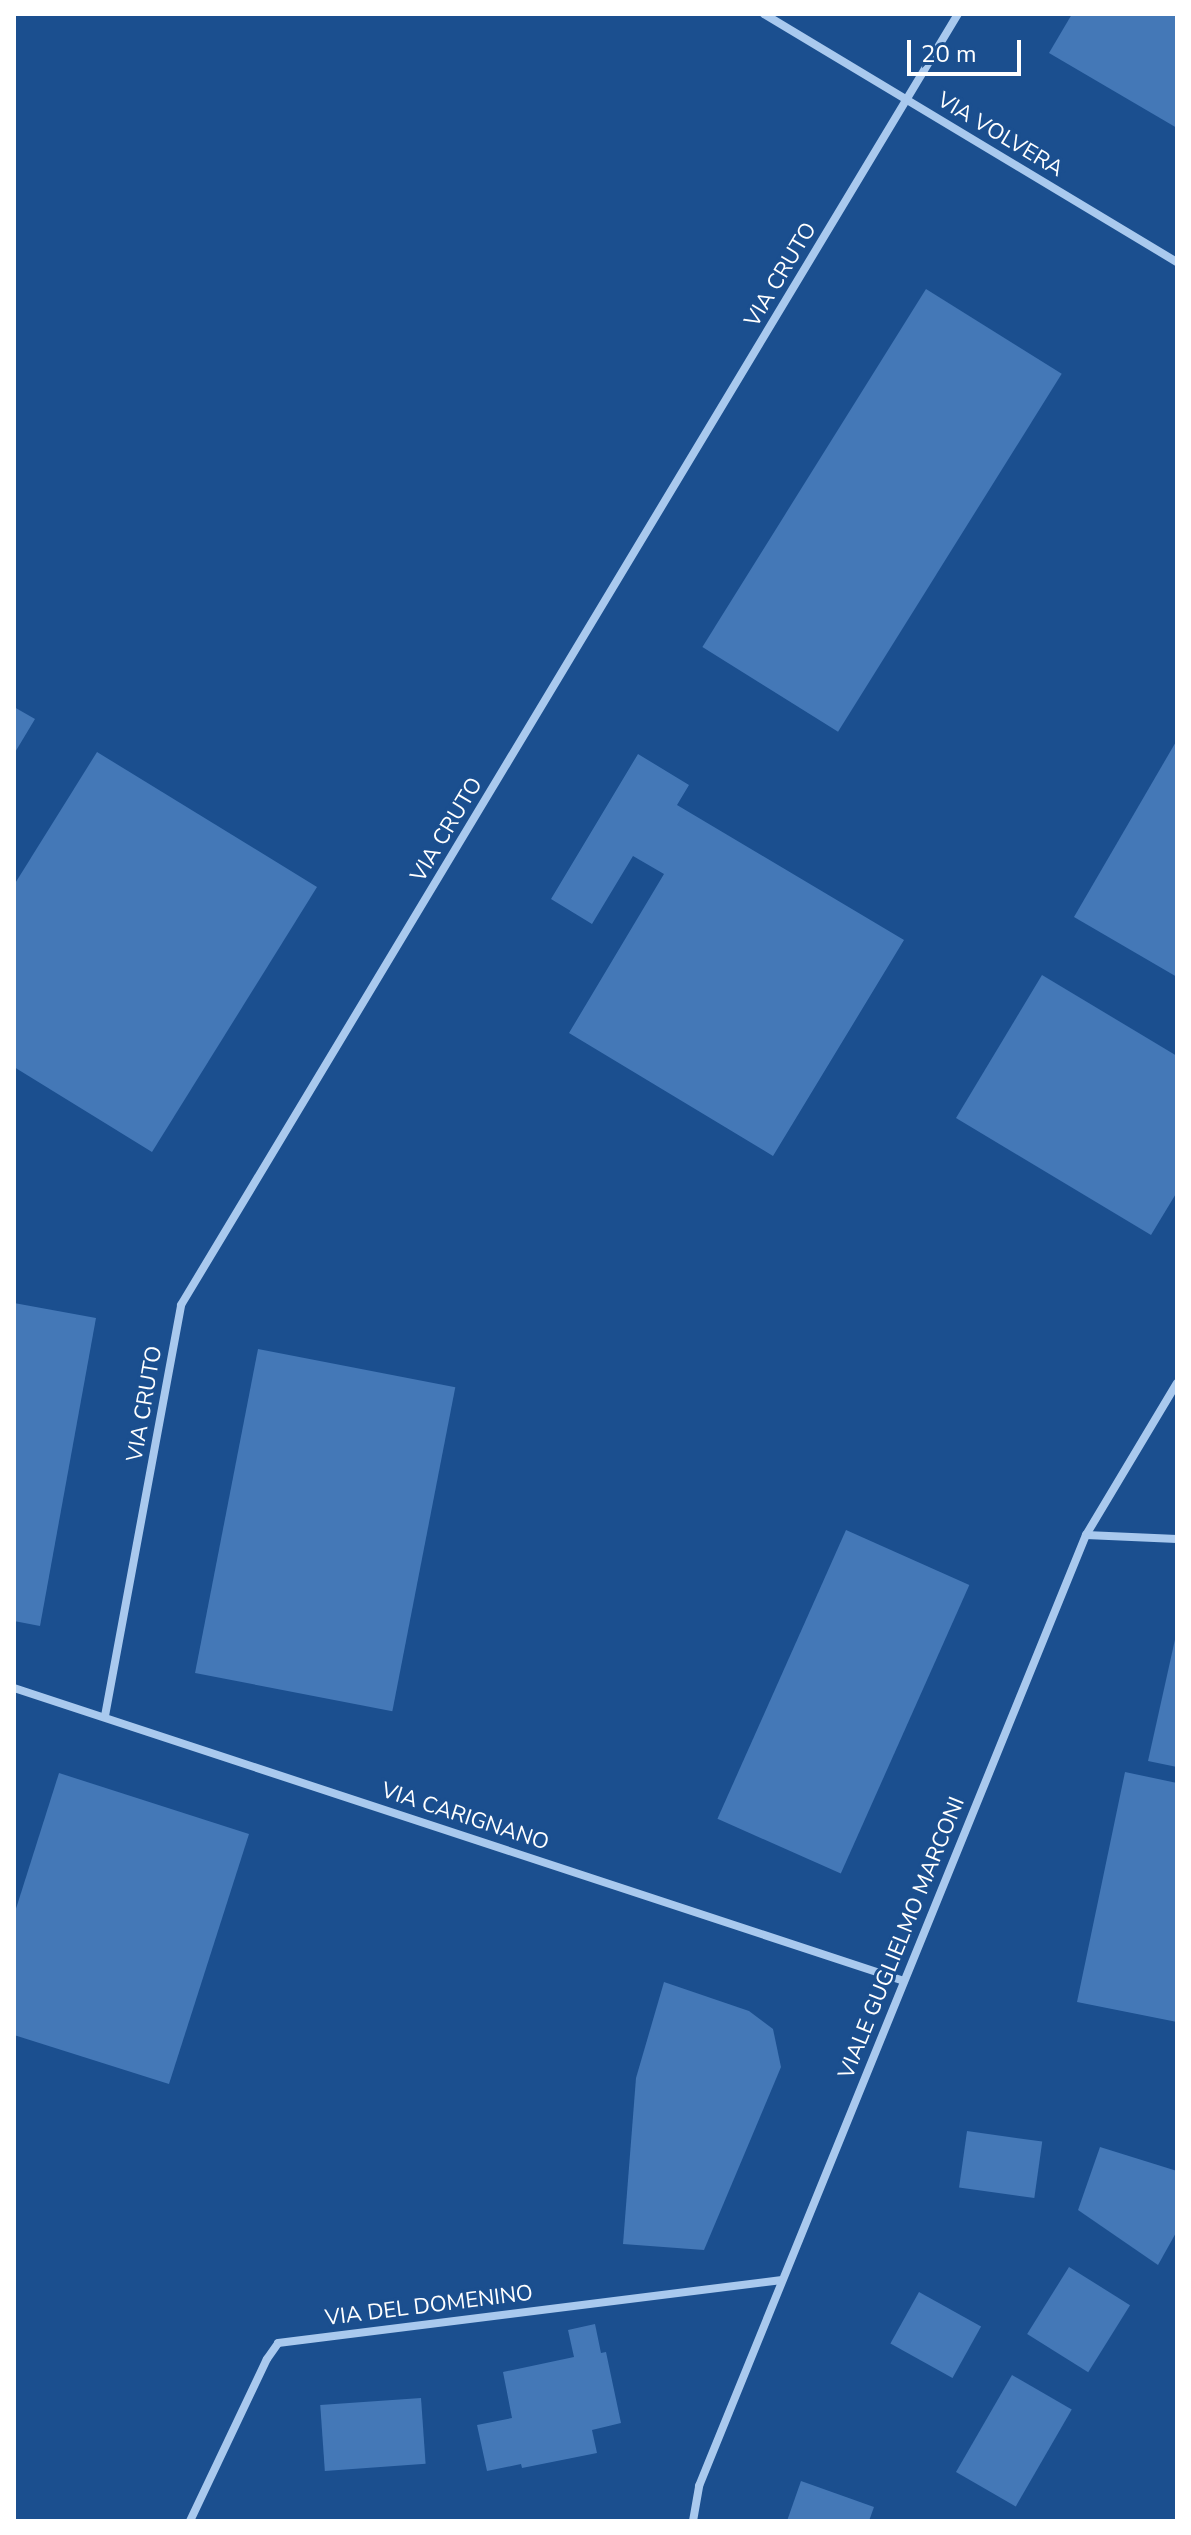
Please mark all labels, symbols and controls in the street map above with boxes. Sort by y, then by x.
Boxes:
scale bar [911,24,1025,74]
text: 20 m [921,38,977,70]
street label: VIA VOLVERA [932,87,1068,183]
street label: VIA CRUTO [740,218,822,332]
street label: VIA CRUTO [406,773,488,887]
street label: VIA CRUTO [122,1344,168,1464]
street label: VIA CARIGNANO [378,1777,552,1857]
street label: VIALE GUGLIELMO MARCONI [833,1793,971,2083]
street label: VIA DEL DOMENINO [324,2280,534,2332]

